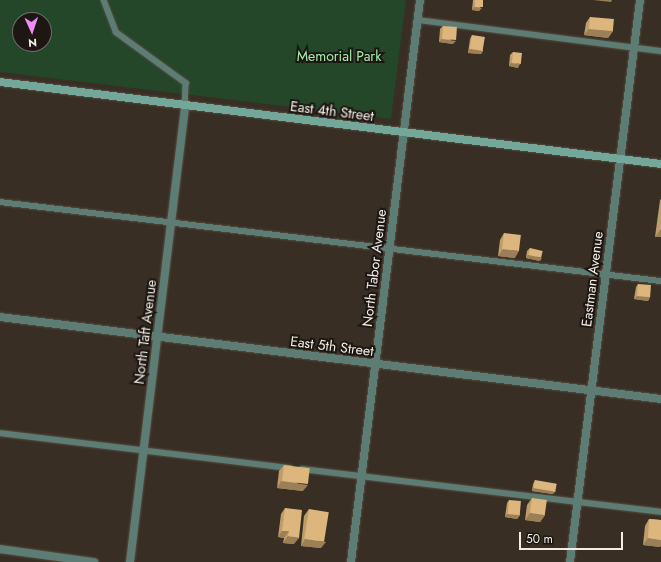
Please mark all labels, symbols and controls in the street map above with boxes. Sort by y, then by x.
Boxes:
north arrow [12,12,52,52]
text: N [28,35,37,51]
park label: Memorial Park [297,48,381,64]
street label: East 4th Street [289,98,375,124]
street label: North Tabor Avenue [358,208,390,328]
street label: Eastman Avenue [578,230,606,328]
street label: North Taft Avenue [130,279,160,385]
street label: East 5th Street [289,333,375,359]
scale bar [521,524,625,550]
text: 50 m [526,530,553,548]

